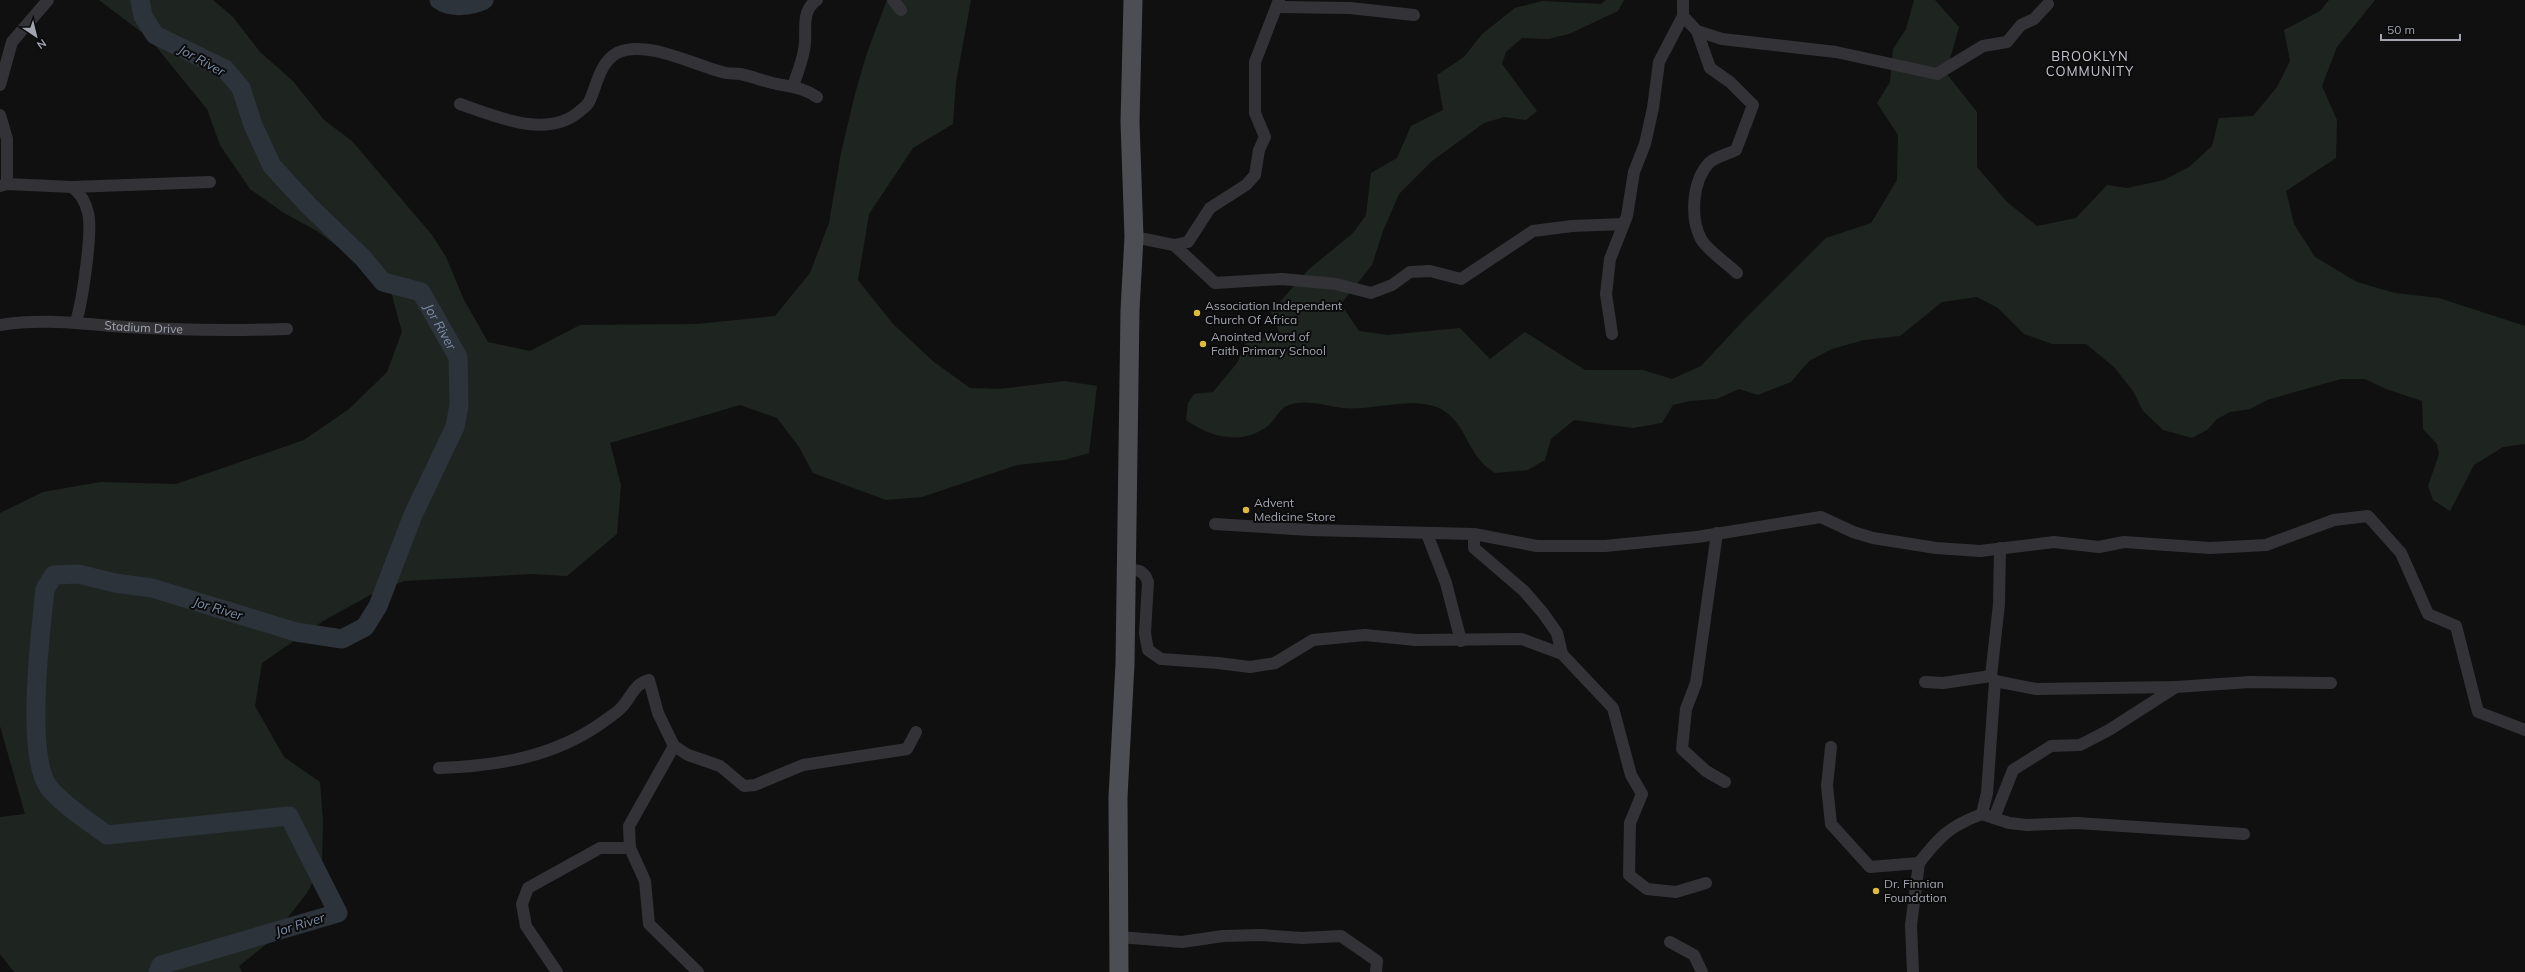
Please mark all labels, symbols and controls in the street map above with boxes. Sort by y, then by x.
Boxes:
north arrow [16,16,56,56]
scale bar [2381,16,2460,42]
text: 50 m [2387,22,2415,37]
text: N [34,36,49,52]
water label: Jor River [175,40,229,80]
district label: BROOKLYN COMMUNITY [2046,48,2134,79]
place label: Association Independent Church Of Africa [1205,298,1342,327]
water label: Jor River [421,300,461,353]
marker: Association Independent Church Of Africa [1192,308,1202,318]
street label: Stadium Drive [104,317,183,336]
place label: Anointed Word of Faith Primary School [1211,329,1326,358]
marker: Anointed Word of Faith Primary School [1198,339,1208,349]
place label: Advent Medicine Store [1254,495,1336,524]
marker: Advent Medicine Store [1241,505,1251,515]
water label: Jor River [191,593,246,623]
place label: Dr. Finnian Foundation [1884,876,1947,905]
marker: Dr. Finnian Foundation [1871,886,1881,896]
water label: Jor River [273,909,328,939]

